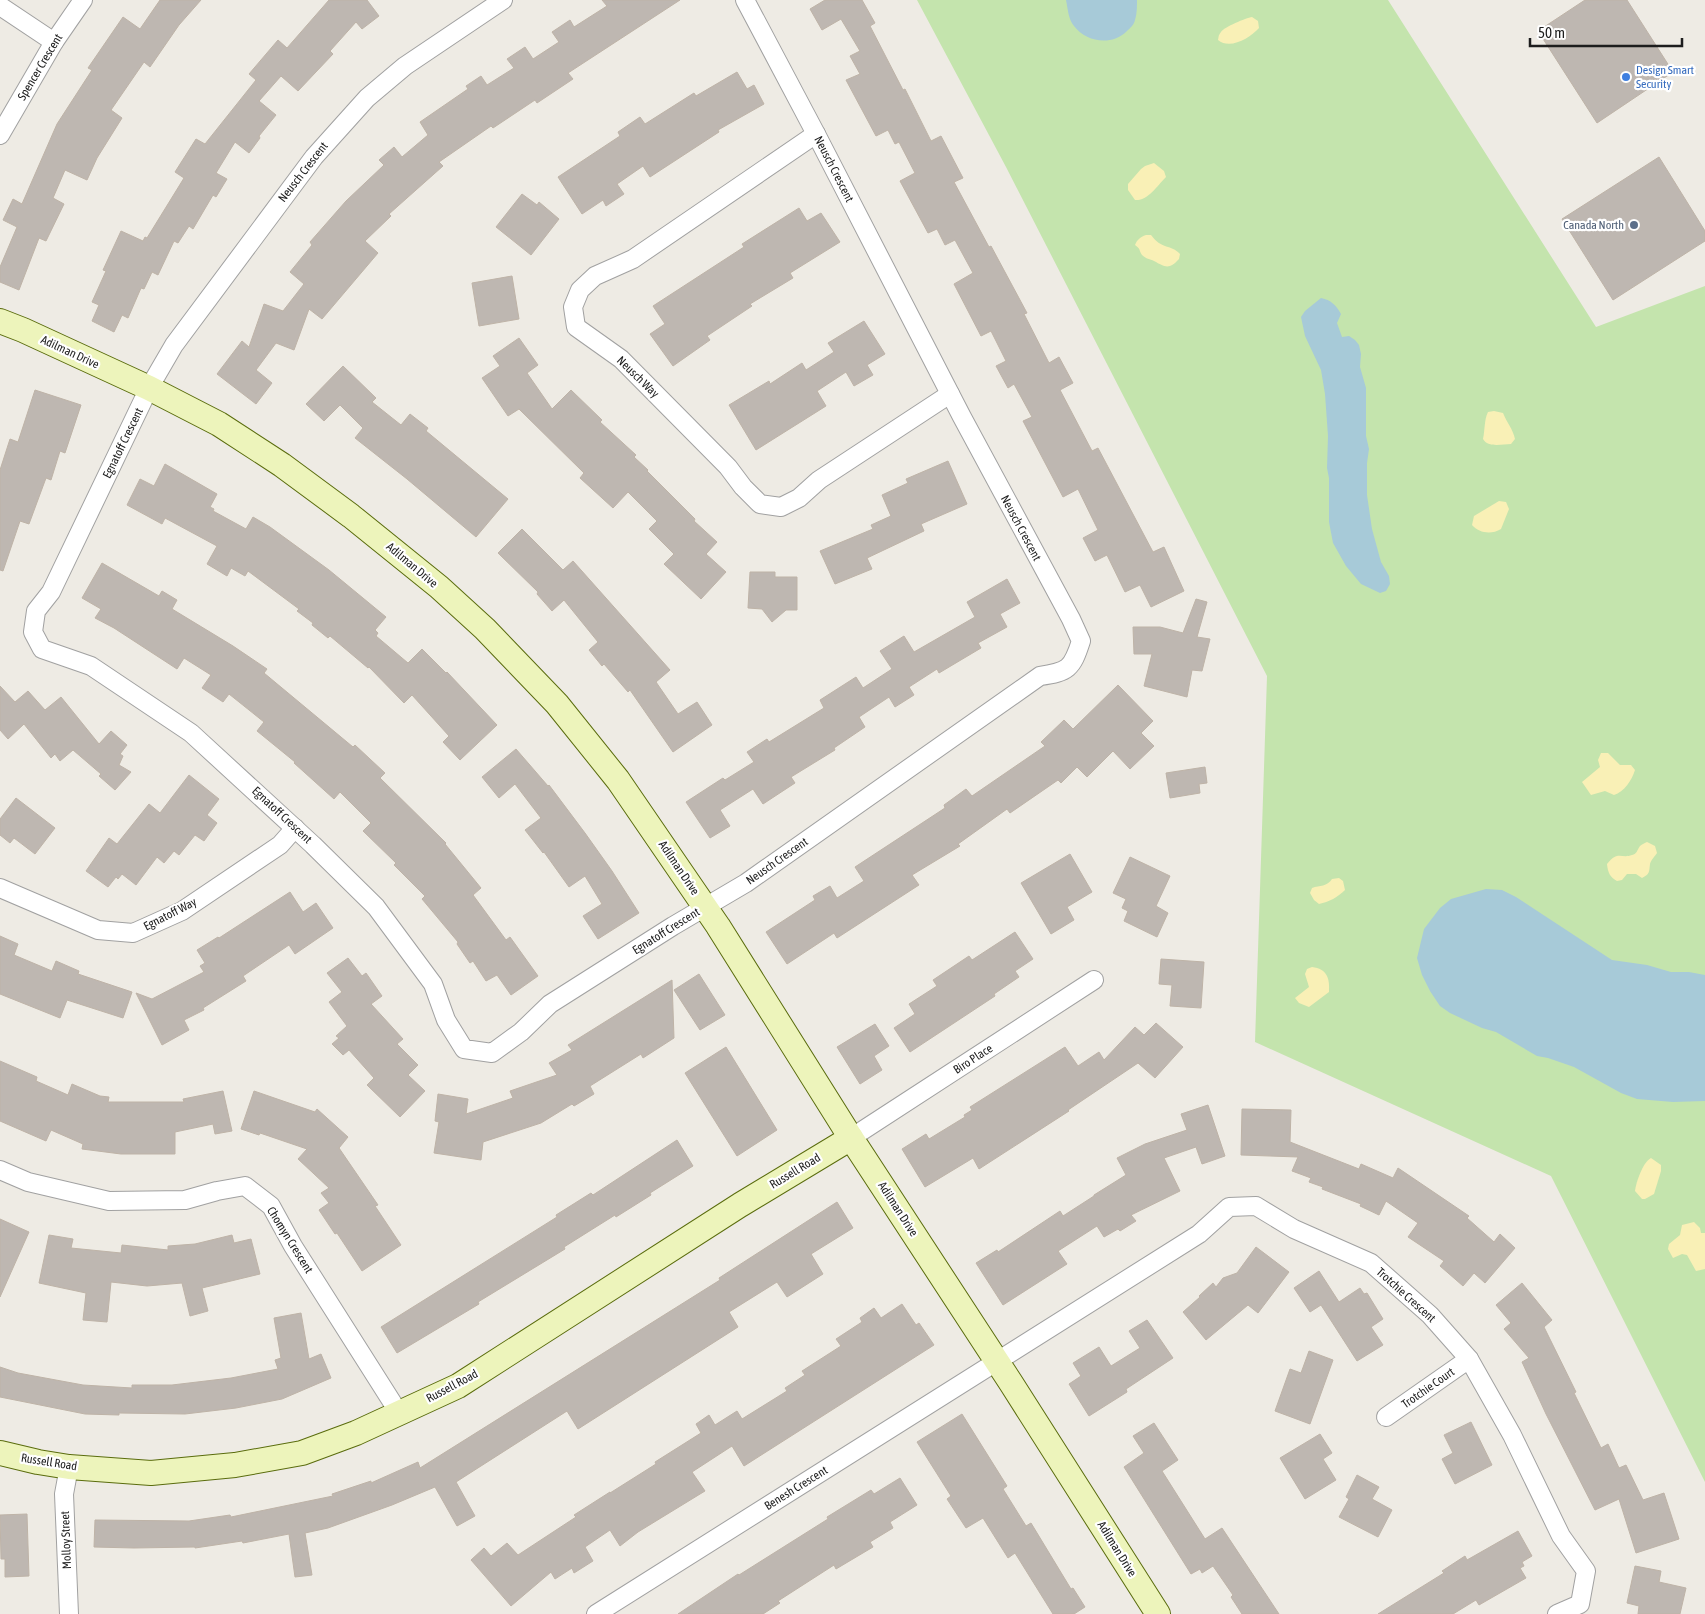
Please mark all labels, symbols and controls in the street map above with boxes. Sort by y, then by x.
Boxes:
scale bar [1530,15,1682,47]
text: 50 m [1538,24,1565,41]
street label: Spencer Crescent [15,31,66,103]
place label: Design Smart Security [1636,63,1694,91]
marker: Design Smart Security [1620,71,1632,83]
street label: Neusch Crescent [811,134,857,205]
street label: Neusch Crescent [275,139,331,205]
place label: Canada North [1563,218,1624,232]
marker: Canada North [1628,219,1640,231]
street label: Adilman Drive [39,332,101,372]
street label: Neusch Way [614,353,662,401]
street label: Egnatoff Crescent [100,405,146,480]
street label: Neusch Crescent [998,493,1044,564]
street label: Adilman Drive [384,540,440,590]
street label: Egnatoff Crescent [249,784,315,847]
street label: Neusch Crescent [743,834,811,887]
street label: Adilman Drive [656,838,702,898]
street label: Egnatoff Way [141,895,199,933]
street label: Egnatoff Crescent [630,904,703,957]
street label: Biro Place [951,1041,995,1077]
street label: Russell Road [767,1150,823,1192]
street label: Adilman Drive [875,1179,921,1239]
street label: Chomyn Crescent [264,1204,316,1276]
street label: Trotchie Crescent [1373,1265,1439,1326]
street label: Trotchie Court [1399,1364,1457,1411]
street label: Russell Road [424,1367,480,1405]
street label: Russell Road [20,1451,78,1473]
street label: Benesh Crescent [762,1463,831,1513]
street label: Molloy Street [58,1510,74,1569]
street label: Adilman Drive [1095,1519,1139,1579]

